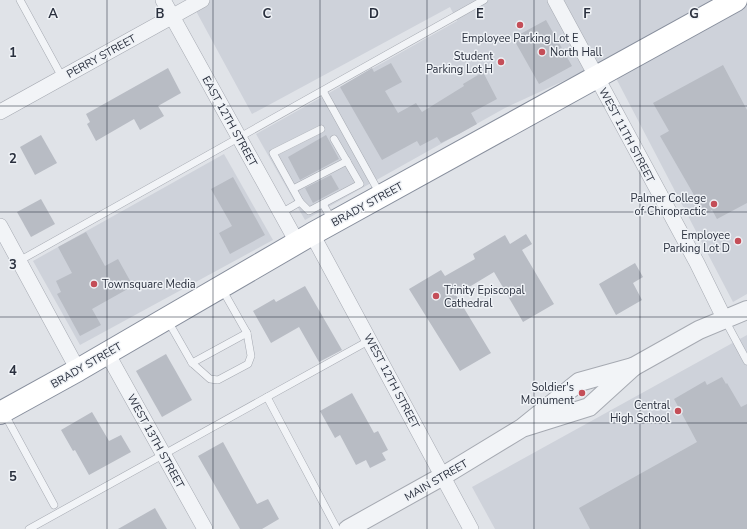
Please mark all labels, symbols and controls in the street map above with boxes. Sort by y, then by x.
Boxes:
text: A [48,5,58,23]
text: B [156,5,165,23]
text: C [263,5,272,23]
text: D [369,5,379,23]
text: E [476,5,484,23]
text: F [583,5,591,23]
text: G [689,5,699,23]
marker: Employee Parking Lot E [515,20,525,30]
street label: PERRY STREET [64,31,139,82]
place label: Employee Parking Lot E [462,31,578,46]
text: 1 [9,44,17,62]
place label: North Hall [550,45,603,60]
marker: North Hall [537,47,547,57]
place label: Student Parking Lot H [426,49,493,77]
marker: Student Parking Lot H [496,57,506,67]
street label: EAST 12TH STREET [198,73,261,169]
street label: WEST 11TH STREET [595,85,658,186]
text: 2 [9,150,17,168]
street label: BRADY STREET [329,178,406,230]
place label: Palmer College of Chiropractic [630,191,706,219]
marker: Palmer College of Chiropractic [709,199,719,209]
place label: Employee Parking Lot D [663,228,730,256]
marker: Employee Parking Lot D [733,236,743,246]
text: 3 [9,256,17,274]
place label: Townsquare Media [102,277,196,292]
marker: Townsquare Media [89,279,99,289]
place label: Trinity Episcopal Cathedral [444,283,525,311]
marker: Trinity Episcopal Cathedral [431,291,441,301]
street label: WEST 12TH STREET [360,331,423,432]
street label: BRADY STREET [48,339,125,392]
text: 4 [9,362,17,380]
place label: Soldier's Monument [521,380,574,408]
marker: Soldier's Monument [577,388,587,398]
street label: WEST 13TH STREET [123,392,188,491]
place label: Central High School [610,398,671,426]
marker: Central High School [673,406,683,416]
street label: MAIN STREET [402,456,471,505]
text: 5 [9,468,17,486]

